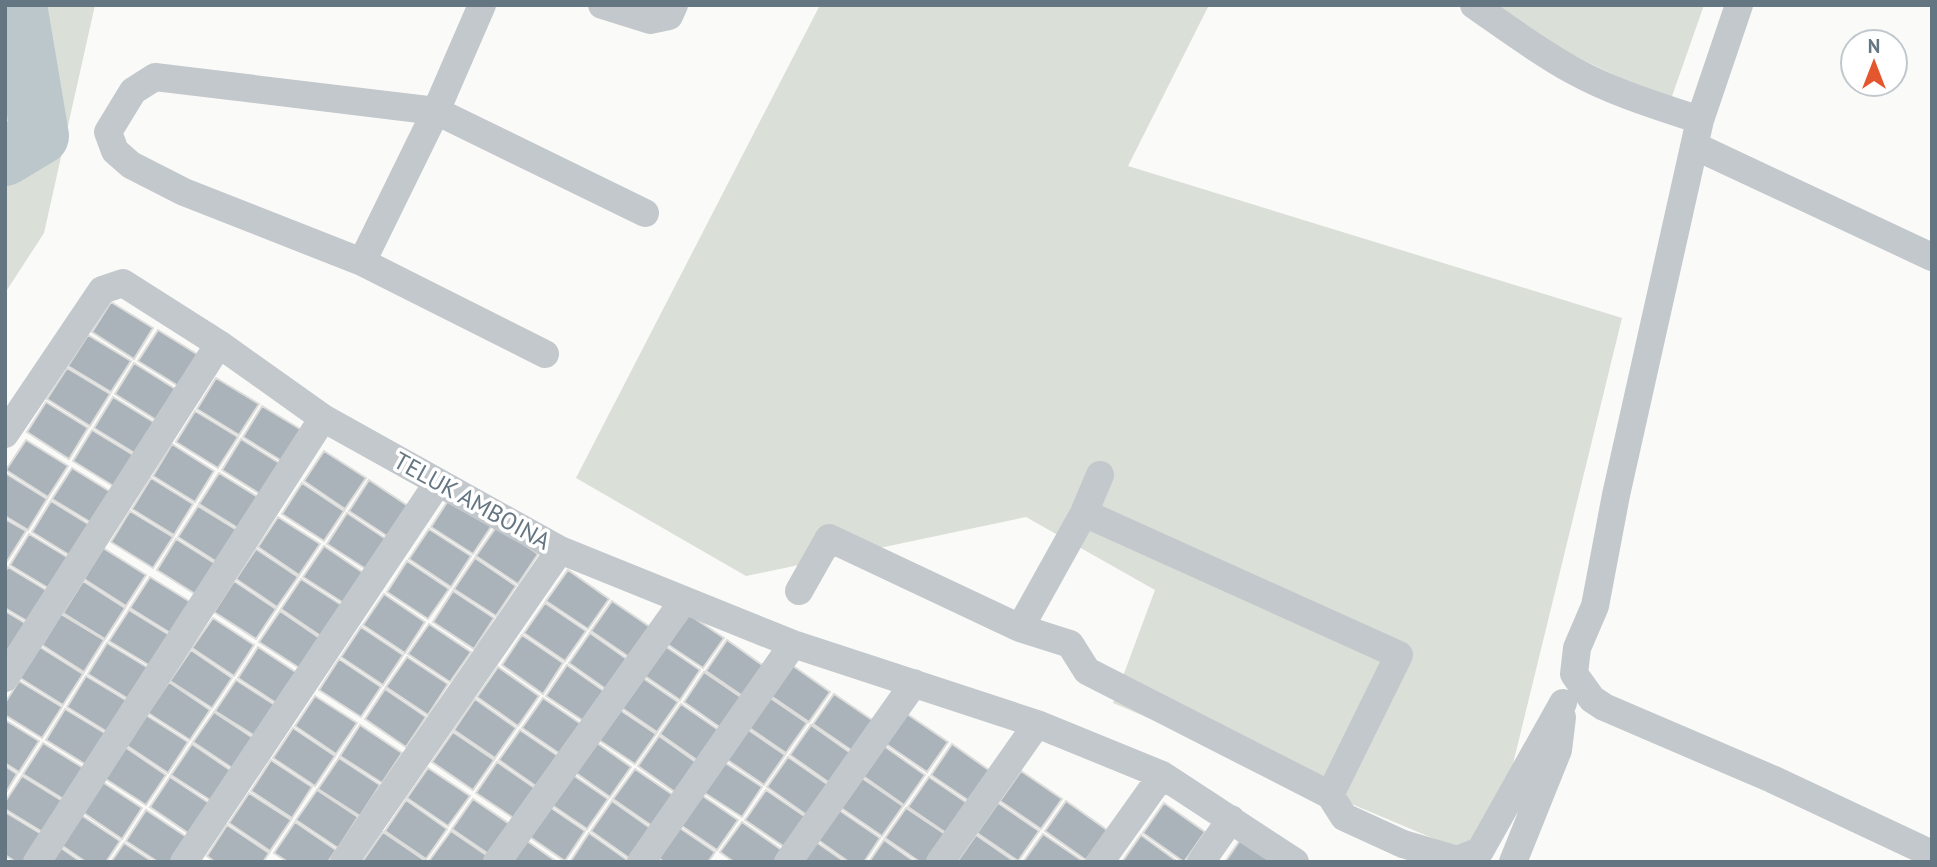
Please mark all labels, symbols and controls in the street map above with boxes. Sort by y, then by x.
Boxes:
north arrow [1839,28,1909,98]
text: N [1868,34,1880,58]
street label: TELUK AMBOINA [388,445,556,556]

